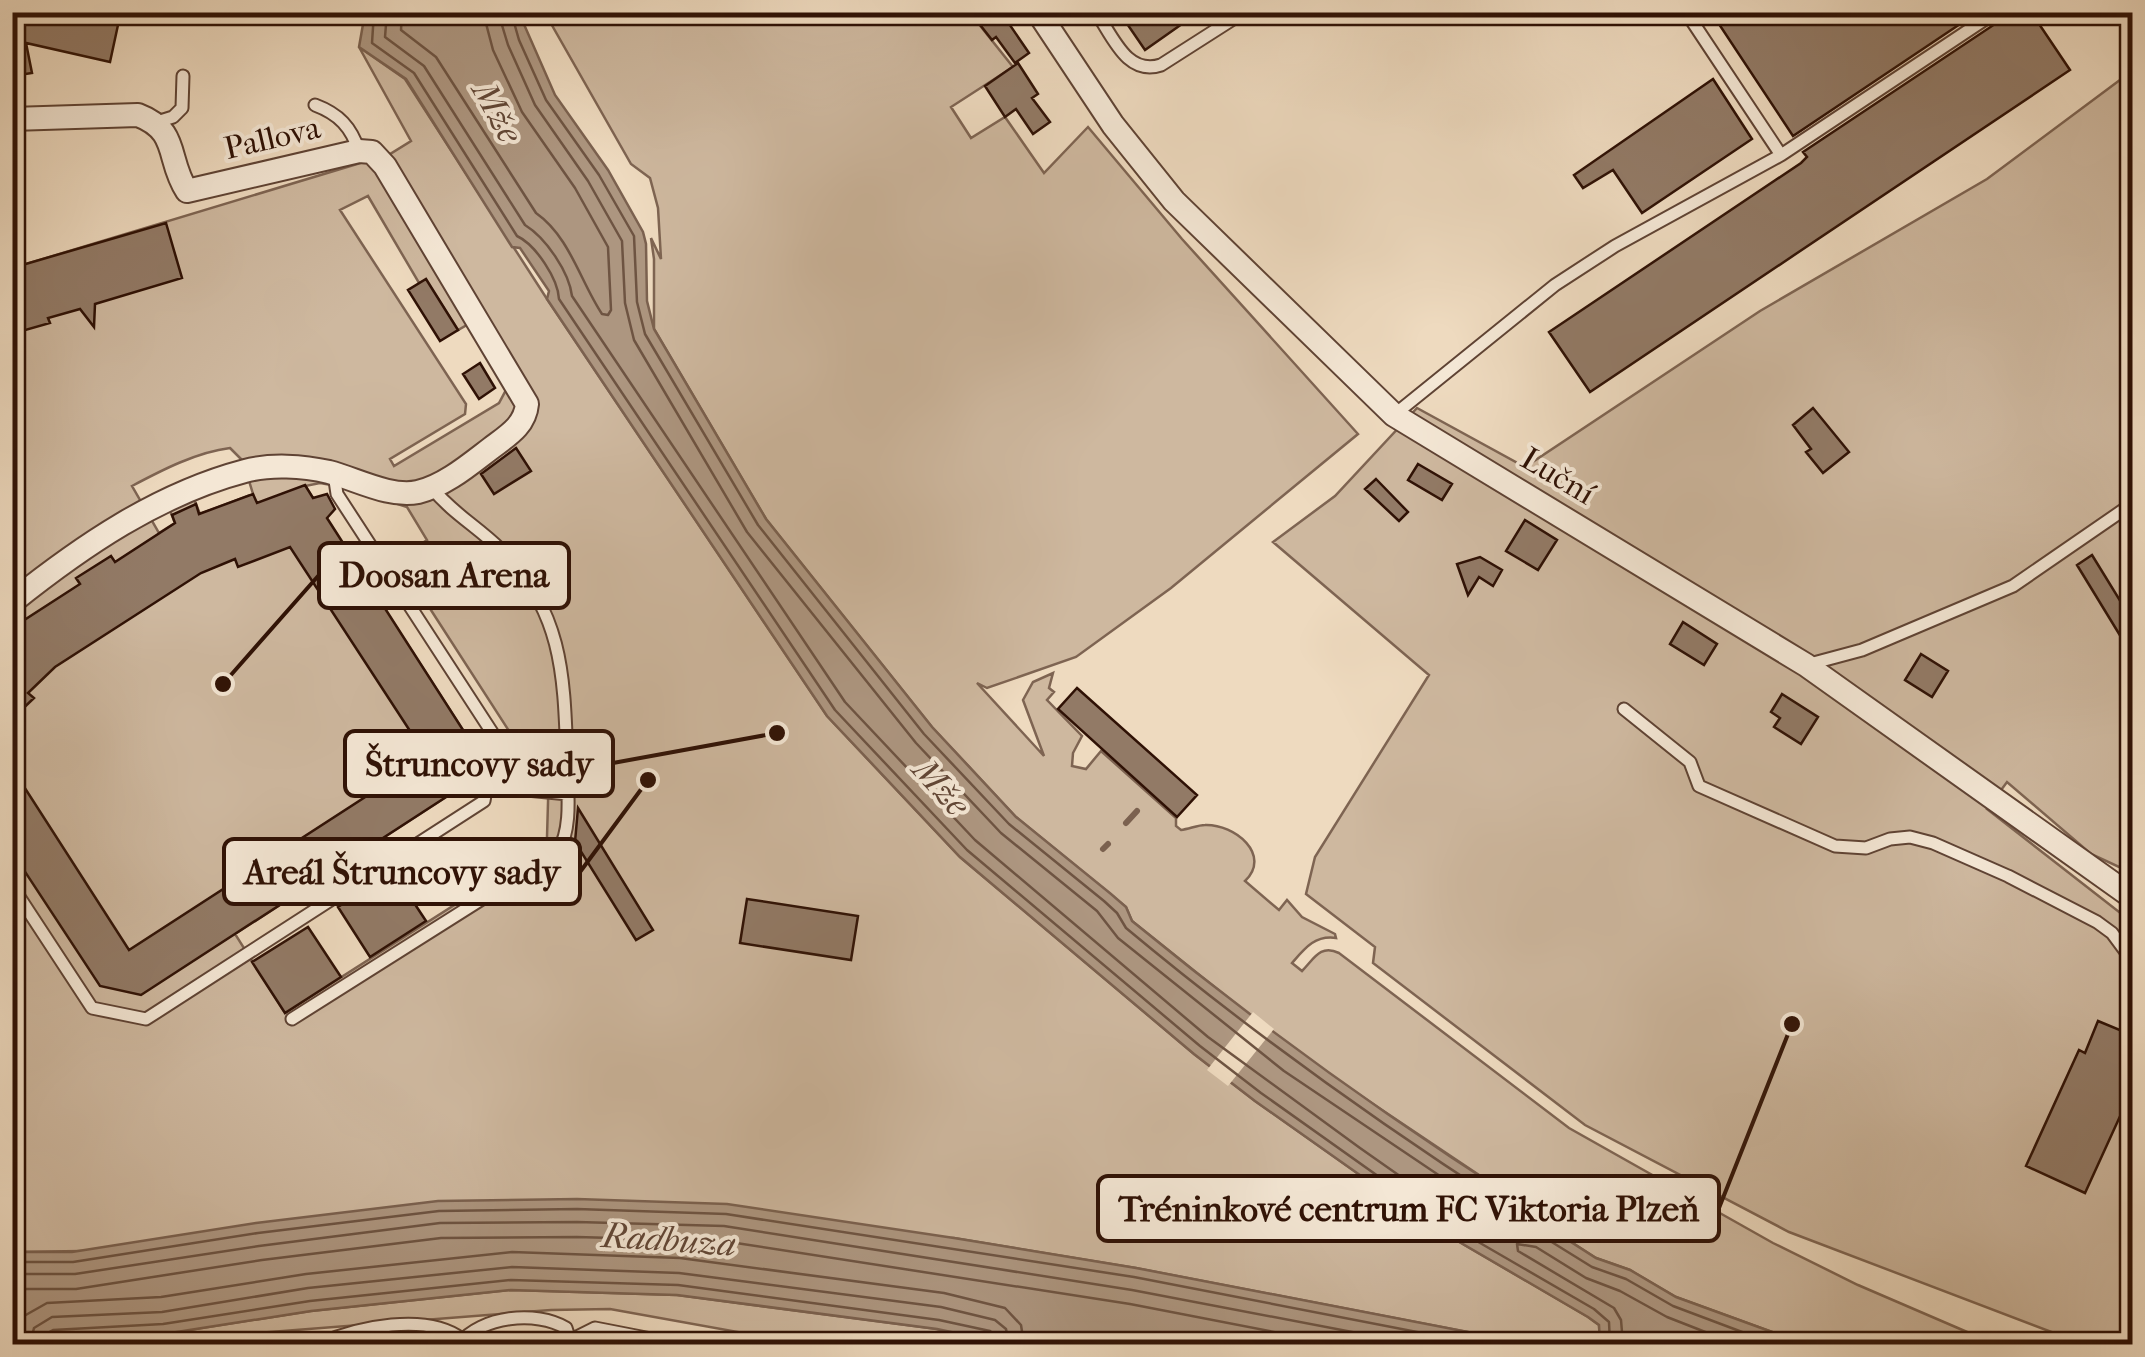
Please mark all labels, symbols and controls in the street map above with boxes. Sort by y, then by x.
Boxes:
water label: Mže [463,72,531,151]
street label: Pallova [220,109,325,167]
street label: Luční [1514,440,1602,513]
callout: Doosan Arena [319,543,569,608]
text: Doosan Arena [339,555,550,596]
callout: Štruncovy sady [345,731,613,796]
text: Štruncovy sady [365,742,595,785]
water label: Mže [903,748,978,825]
callout: Areál Štruncovy sady [224,839,580,904]
text: Areál Štruncovy sady [242,850,562,893]
callout: Tréninkové centrum FC Viktoria Plzeň [1098,1176,1719,1241]
text: Tréninkové centrum FC Viktoria Plzeň [1118,1189,1700,1230]
water label: Radbuza [599,1215,737,1265]

